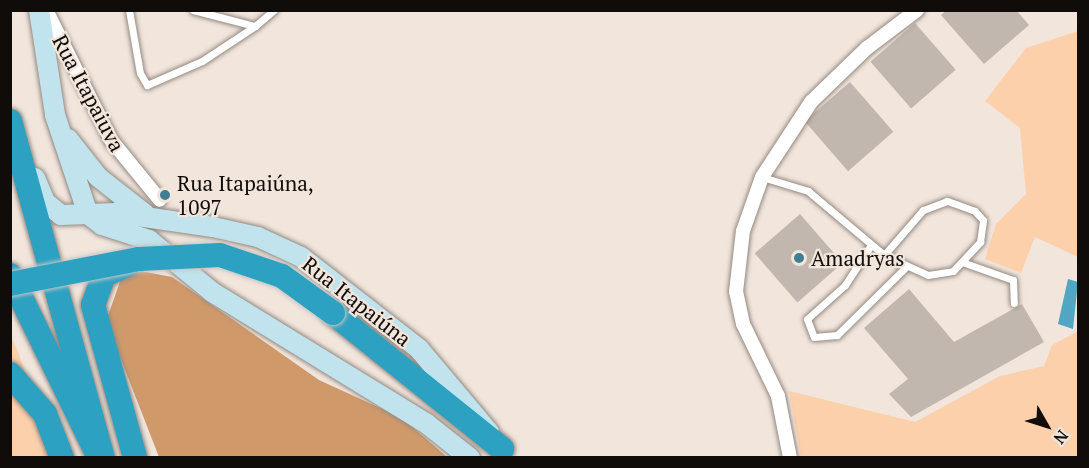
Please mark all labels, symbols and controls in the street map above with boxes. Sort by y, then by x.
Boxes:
street label: Rua Itapaiuva [48,30,130,156]
place label: Rua Itapaiúna, 1097 [177,170,314,220]
marker: Rua Itapaiúna, 1097 [158,188,172,202]
place label: Amadryas [811,245,904,271]
street label: Rua Itapaiúna [298,251,416,351]
marker: Amadryas [792,251,806,265]
north arrow [1017,396,1077,456]
text: N [1049,426,1073,449]

